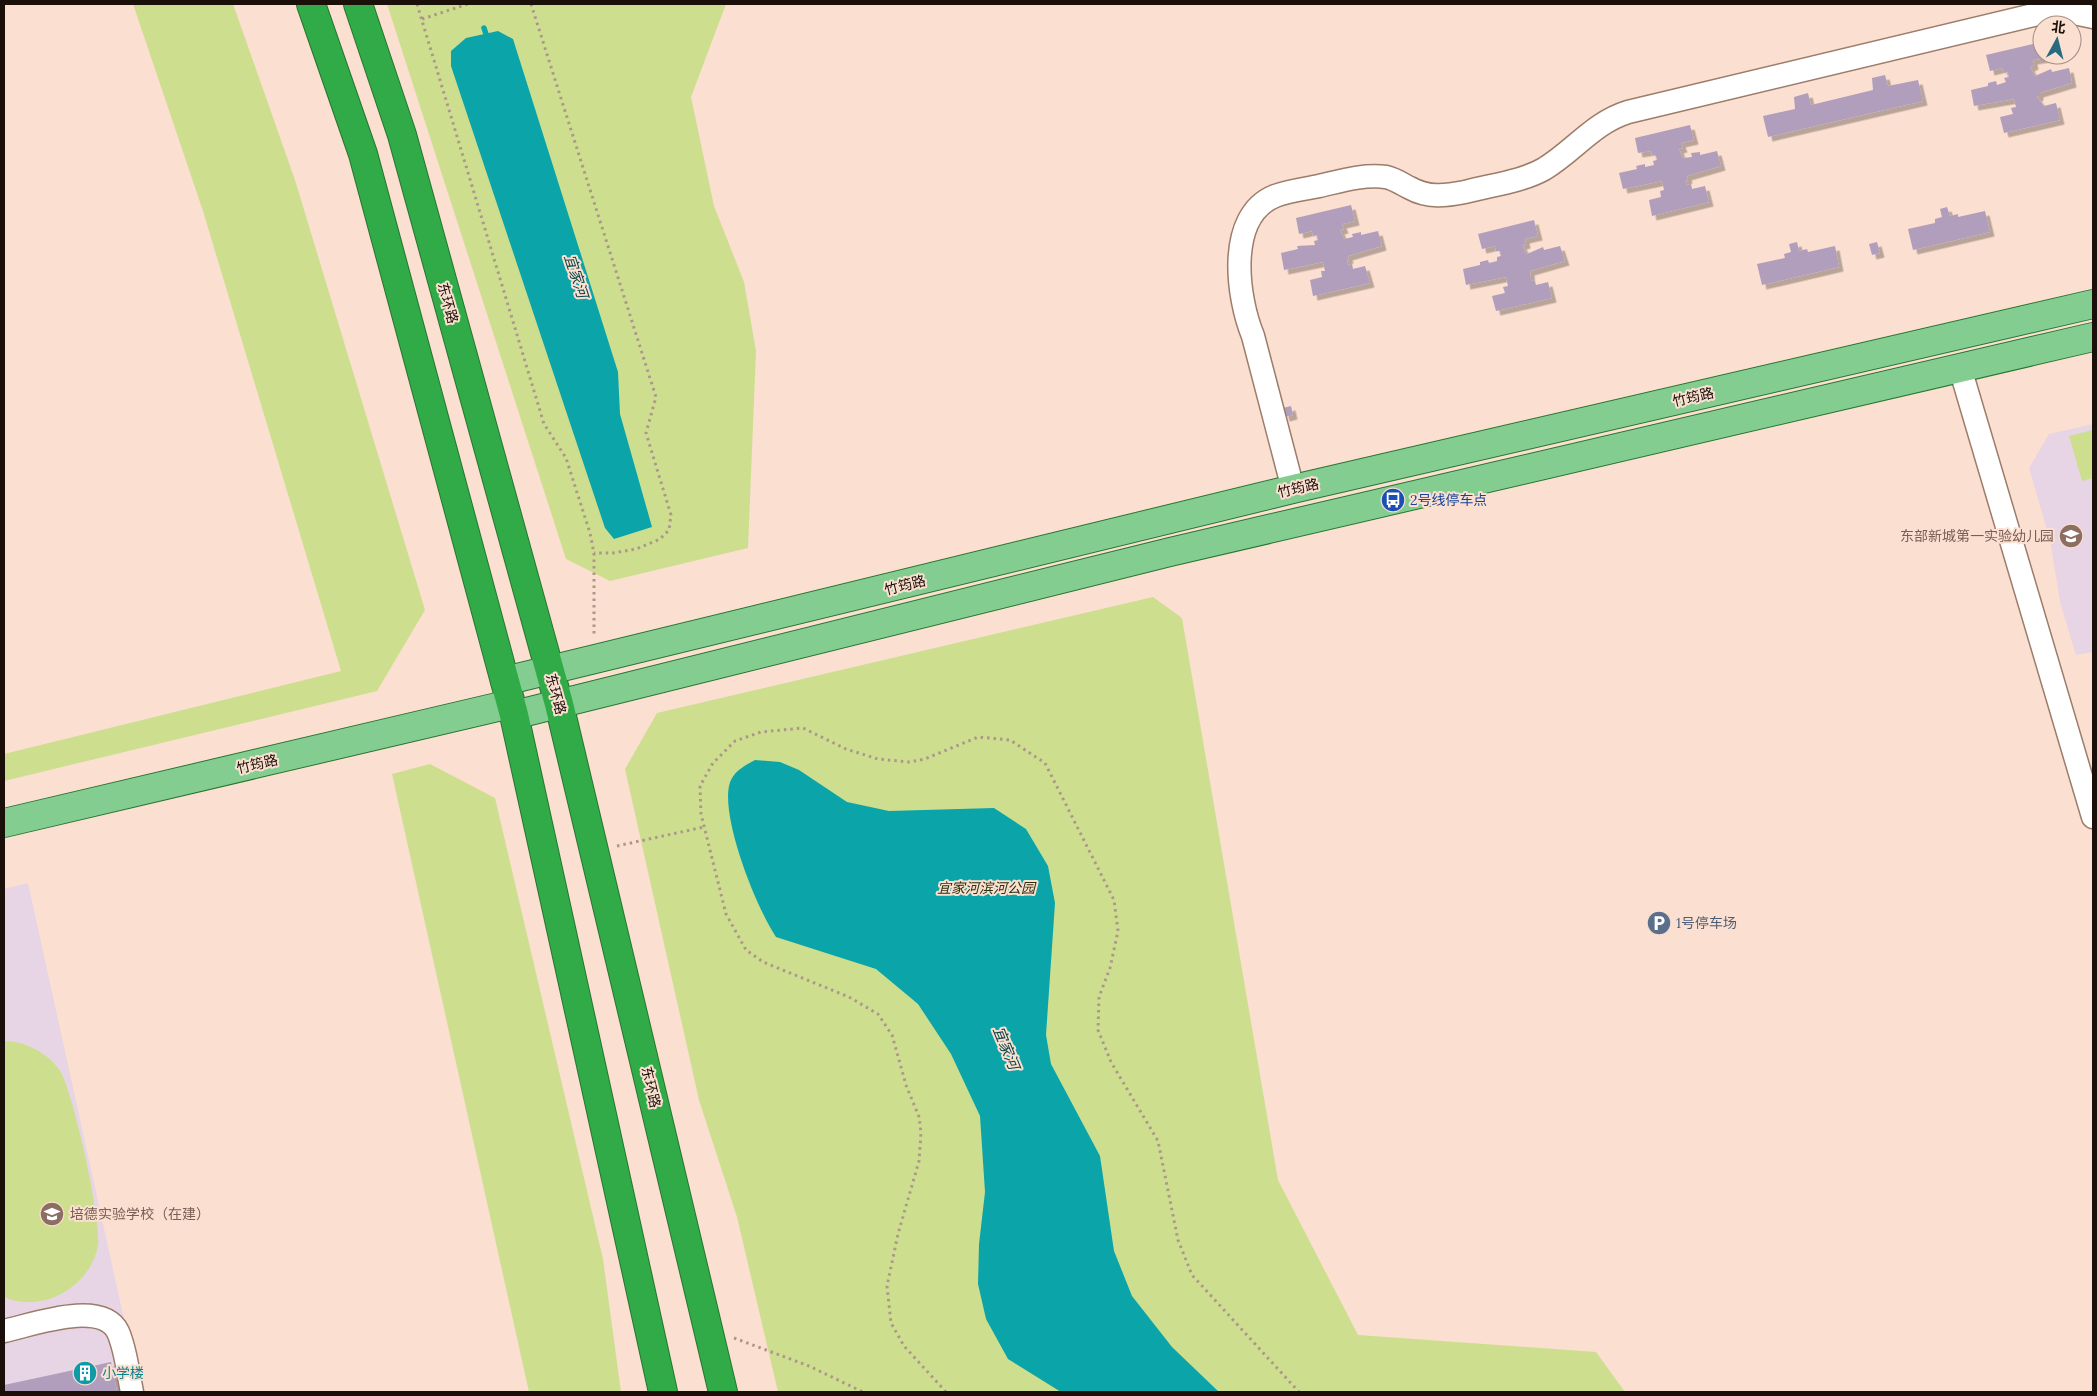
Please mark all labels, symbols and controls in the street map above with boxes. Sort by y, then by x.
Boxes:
north arrow [2032,15,2082,65]
text: 北 [2051,17,2067,37]
water label: 宜家河 [560,252,593,303]
street label: 东环路 [434,280,462,326]
street label: 竹筠路 [1671,384,1715,410]
street label: 竹筠路 [1276,475,1320,501]
bus stop icon: 2号线停车点 [1380,487,1406,513]
place label: 2号线停车点 [1410,491,1488,509]
school or university icon: 东部新城第一实验幼儿园 [2058,523,2084,549]
place label: 东部新城第一实验幼儿园 [1900,527,2054,545]
street label: 竹筠路 [882,571,928,599]
street label: 东环路 [542,671,570,717]
street label: 竹筠路 [235,751,279,777]
park label: 宜家河滨河公园 [937,879,1037,897]
parking icon: 1号停车场 [1646,910,1672,936]
place label: 1号停车场 [1676,914,1737,932]
water label: 宜家河 [989,1023,1025,1075]
street label: 东环路 [638,1065,664,1109]
school or university icon: 培德实验学校（在建） [39,1201,65,1227]
place label: 培德实验学校（在建） [70,1205,210,1223]
building icon: 小学楼 [72,1360,98,1386]
place label: 小学楼 [102,1364,144,1382]

